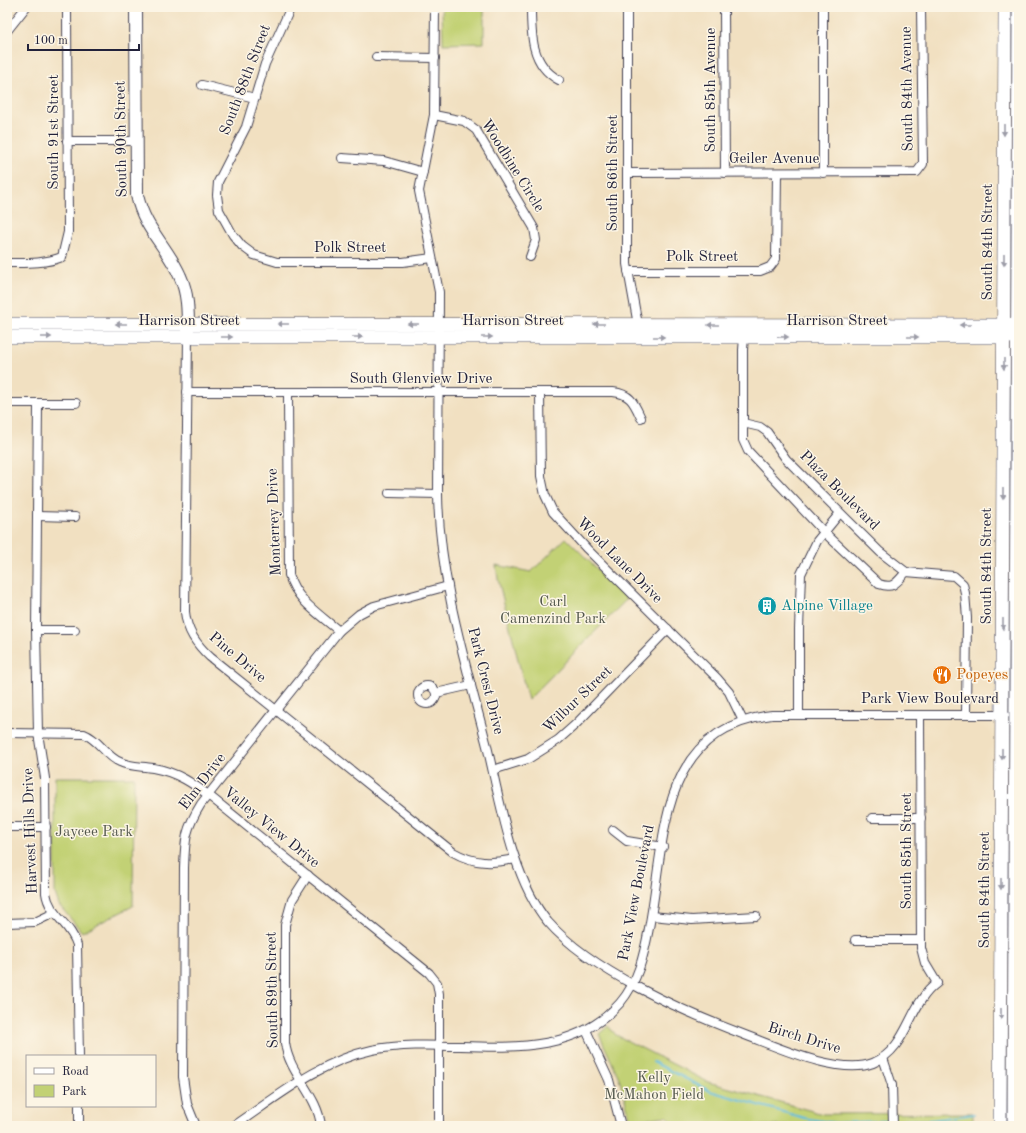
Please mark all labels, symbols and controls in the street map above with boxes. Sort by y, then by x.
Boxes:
street label: South 88th Street [218,23,274,137]
scale bar [28,26,139,52]
street label: South 84th Avenue [899,26,917,152]
street label: South 85th Avenue [704,27,719,153]
text: 100 m [34,35,68,47]
street label: South 91st Street [47,74,62,190]
street label: South 90th Street [113,80,131,198]
street label: South 86th Street [606,114,621,232]
street label: Woodbine Circle [478,117,546,215]
one-way arrow [1001,124,1007,137]
street label: Geiler Avenue [729,152,819,167]
street label: South 84th Street [981,183,996,301]
street label: Polk Street [314,241,386,256]
street label: Polk Street [666,250,738,265]
one-way arrow [1001,254,1007,267]
street label: Harrison Street [138,314,240,329]
street label: Harrison Street [462,314,564,329]
street label: Harrison Street [786,314,888,329]
one-way arrow [114,321,127,327]
one-way arrow [276,321,289,327]
one-way arrow [406,321,419,327]
one-way arrow [592,321,605,327]
one-way arrow [706,322,719,328]
one-way arrow [958,322,971,328]
one-way arrow [40,334,53,340]
one-way arrow [221,334,234,340]
one-way arrow [351,334,364,340]
one-way arrow [481,334,494,340]
one-way arrow [653,334,666,340]
one-way arrow [777,334,790,340]
one-way arrow [907,334,920,340]
one-way arrow [1001,358,1007,371]
street label: South Glenview Drive [350,372,493,387]
street label: Plaza Boulevard [796,448,882,534]
street label: Monterrey Drive [266,468,284,576]
one-way arrow [1000,488,1006,501]
street label: South 84th Street [980,507,995,625]
street label: Wood Lane Drive [573,515,665,607]
park label: Carl Camenzind Park [500,595,606,627]
building icon: Alpine Village [756,595,778,617]
place label: Alpine Village [781,599,873,614]
one-way arrow [1000,618,1006,631]
street label: Park Crest Drive [464,626,506,736]
street label: Pine Drive [206,630,269,686]
street label: Wilbur Street [541,664,615,736]
restaurant icon: Popeyes [931,664,953,686]
place label: Popeyes [956,668,1008,683]
street label: Park View Boulevard [861,692,999,707]
one-way arrow [999,748,1005,761]
street label: Elm Drive [177,751,229,813]
street label: Harvest Hills Drive [21,768,41,894]
street label: Valley View Drive [220,785,322,871]
street label: South 85th Street [900,792,915,910]
street label: Park View Boulevard [616,823,658,962]
park label: Jaycee Park [55,825,133,840]
street label: South 84th Street [978,831,993,949]
one-way arrow [998,878,1004,891]
street label: South 89th Street [264,931,282,1049]
one-way arrow [998,1008,1004,1021]
street label: Birch Drive [766,1021,842,1057]
legend [26,1055,156,1107]
text: Road [62,1066,89,1078]
park label: Kelly McMahon Field [604,1071,704,1103]
text: Park [62,1086,87,1098]

